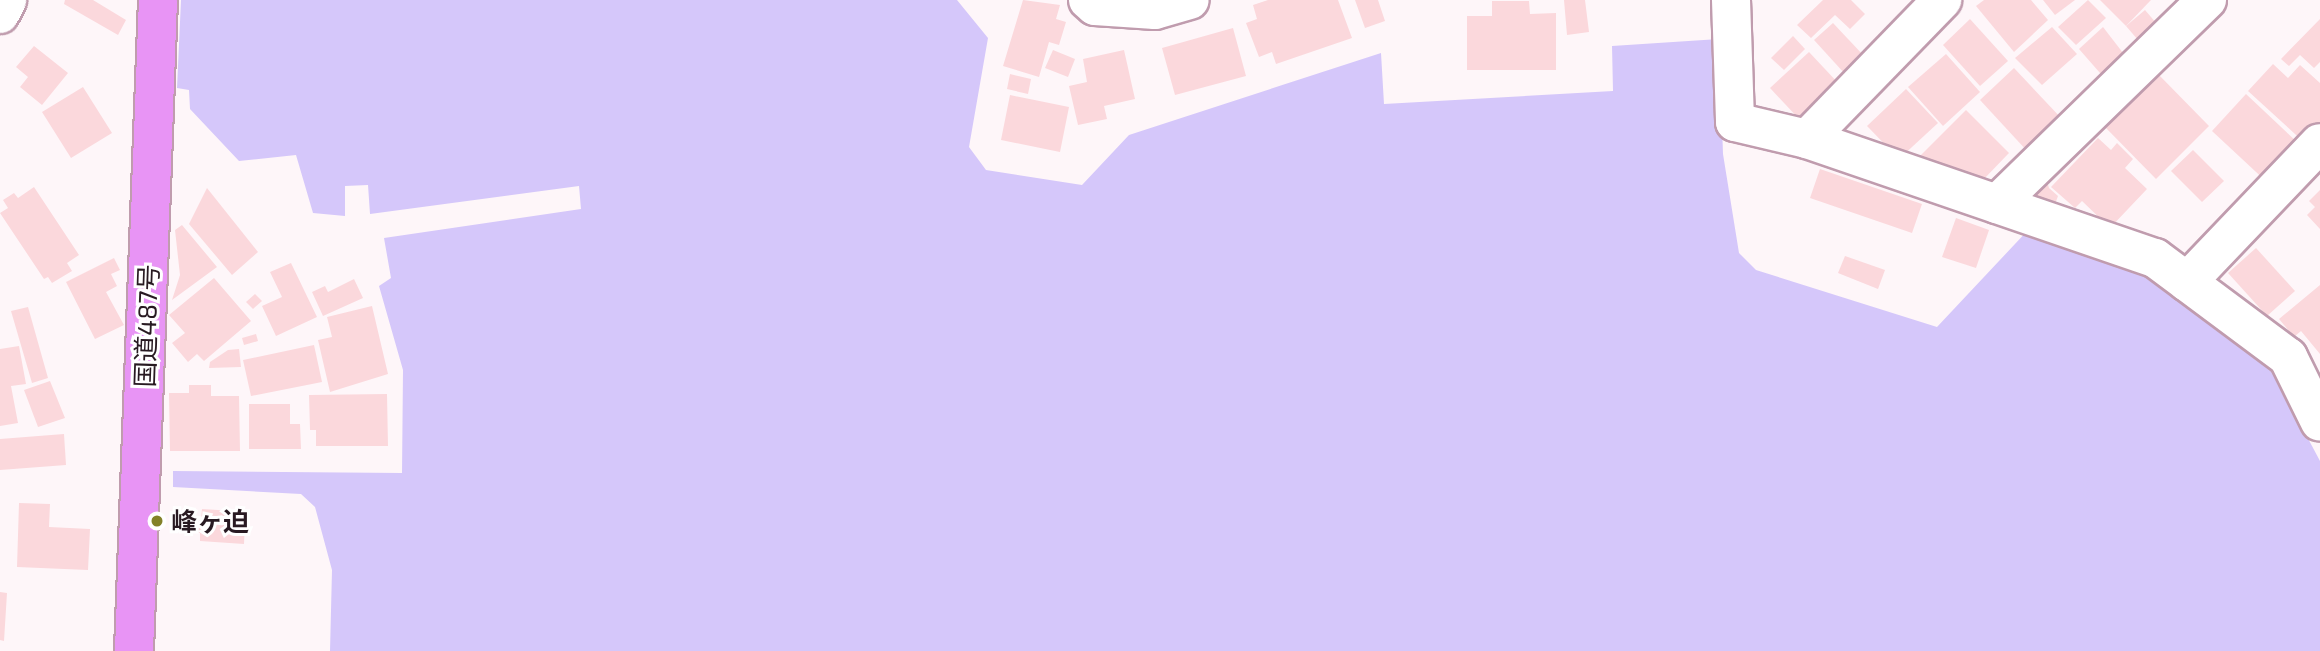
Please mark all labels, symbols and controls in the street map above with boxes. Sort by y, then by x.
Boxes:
street label: 国道487号 [128,264,164,388]
place label: 峰ヶ迫 [171,505,249,537]
marker: 峰ヶ迫 [149,513,165,529]

